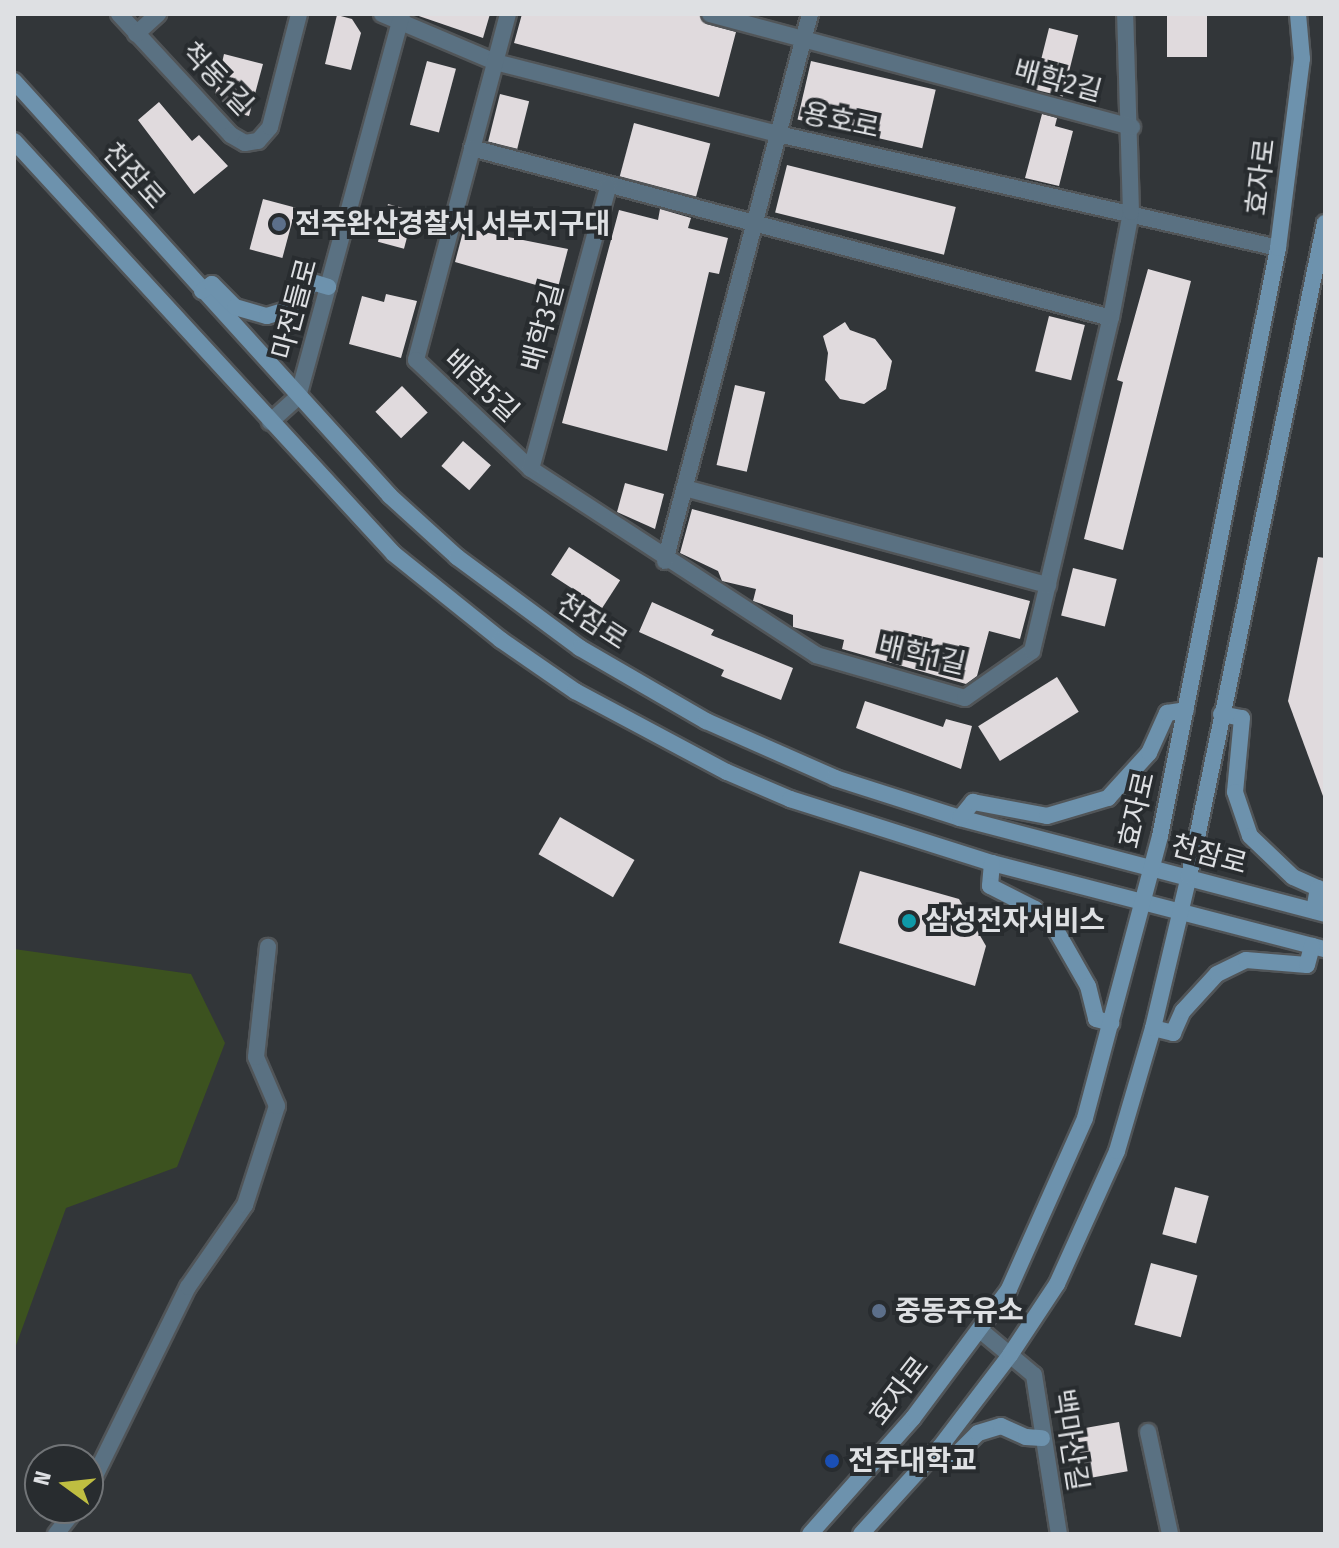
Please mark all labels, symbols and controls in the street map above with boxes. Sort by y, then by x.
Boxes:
street label: 척동1길 [174,36,260,122]
street label: 배학2길 [1010,53,1106,109]
street label: 용호로 [800,97,882,145]
street label: 천잠로 [96,136,172,216]
street label: 효자로 [1240,137,1282,217]
place label: 전주완산경찰서 서부지구대 [295,207,610,241]
marker: 전주완산경찰서 서부지구대 [270,215,288,233]
street label: 마전들로 [265,255,325,363]
street label: 배학3길 [515,279,571,375]
street label: 배학5길 [437,343,525,429]
street label: 천잠로 [550,587,634,657]
street label: 배학1길 [875,629,969,681]
street label: 효자로 [1112,769,1162,851]
street label: 천잠로 [1167,829,1251,881]
place label: 삼성전자서비스 [925,904,1105,938]
marker: 삼성전자서비스 [900,912,918,930]
place label: 중동주유소 [895,1294,1024,1328]
marker: 중동주유소 [870,1302,888,1320]
street label: 효자로 [862,1350,936,1432]
street label: 백마산길 [1045,1386,1095,1494]
north arrow [24,1444,104,1524]
place label: 전주대학교 [848,1444,977,1478]
marker: 전주대학교 [823,1452,841,1470]
text: N [28,1468,57,1488]

